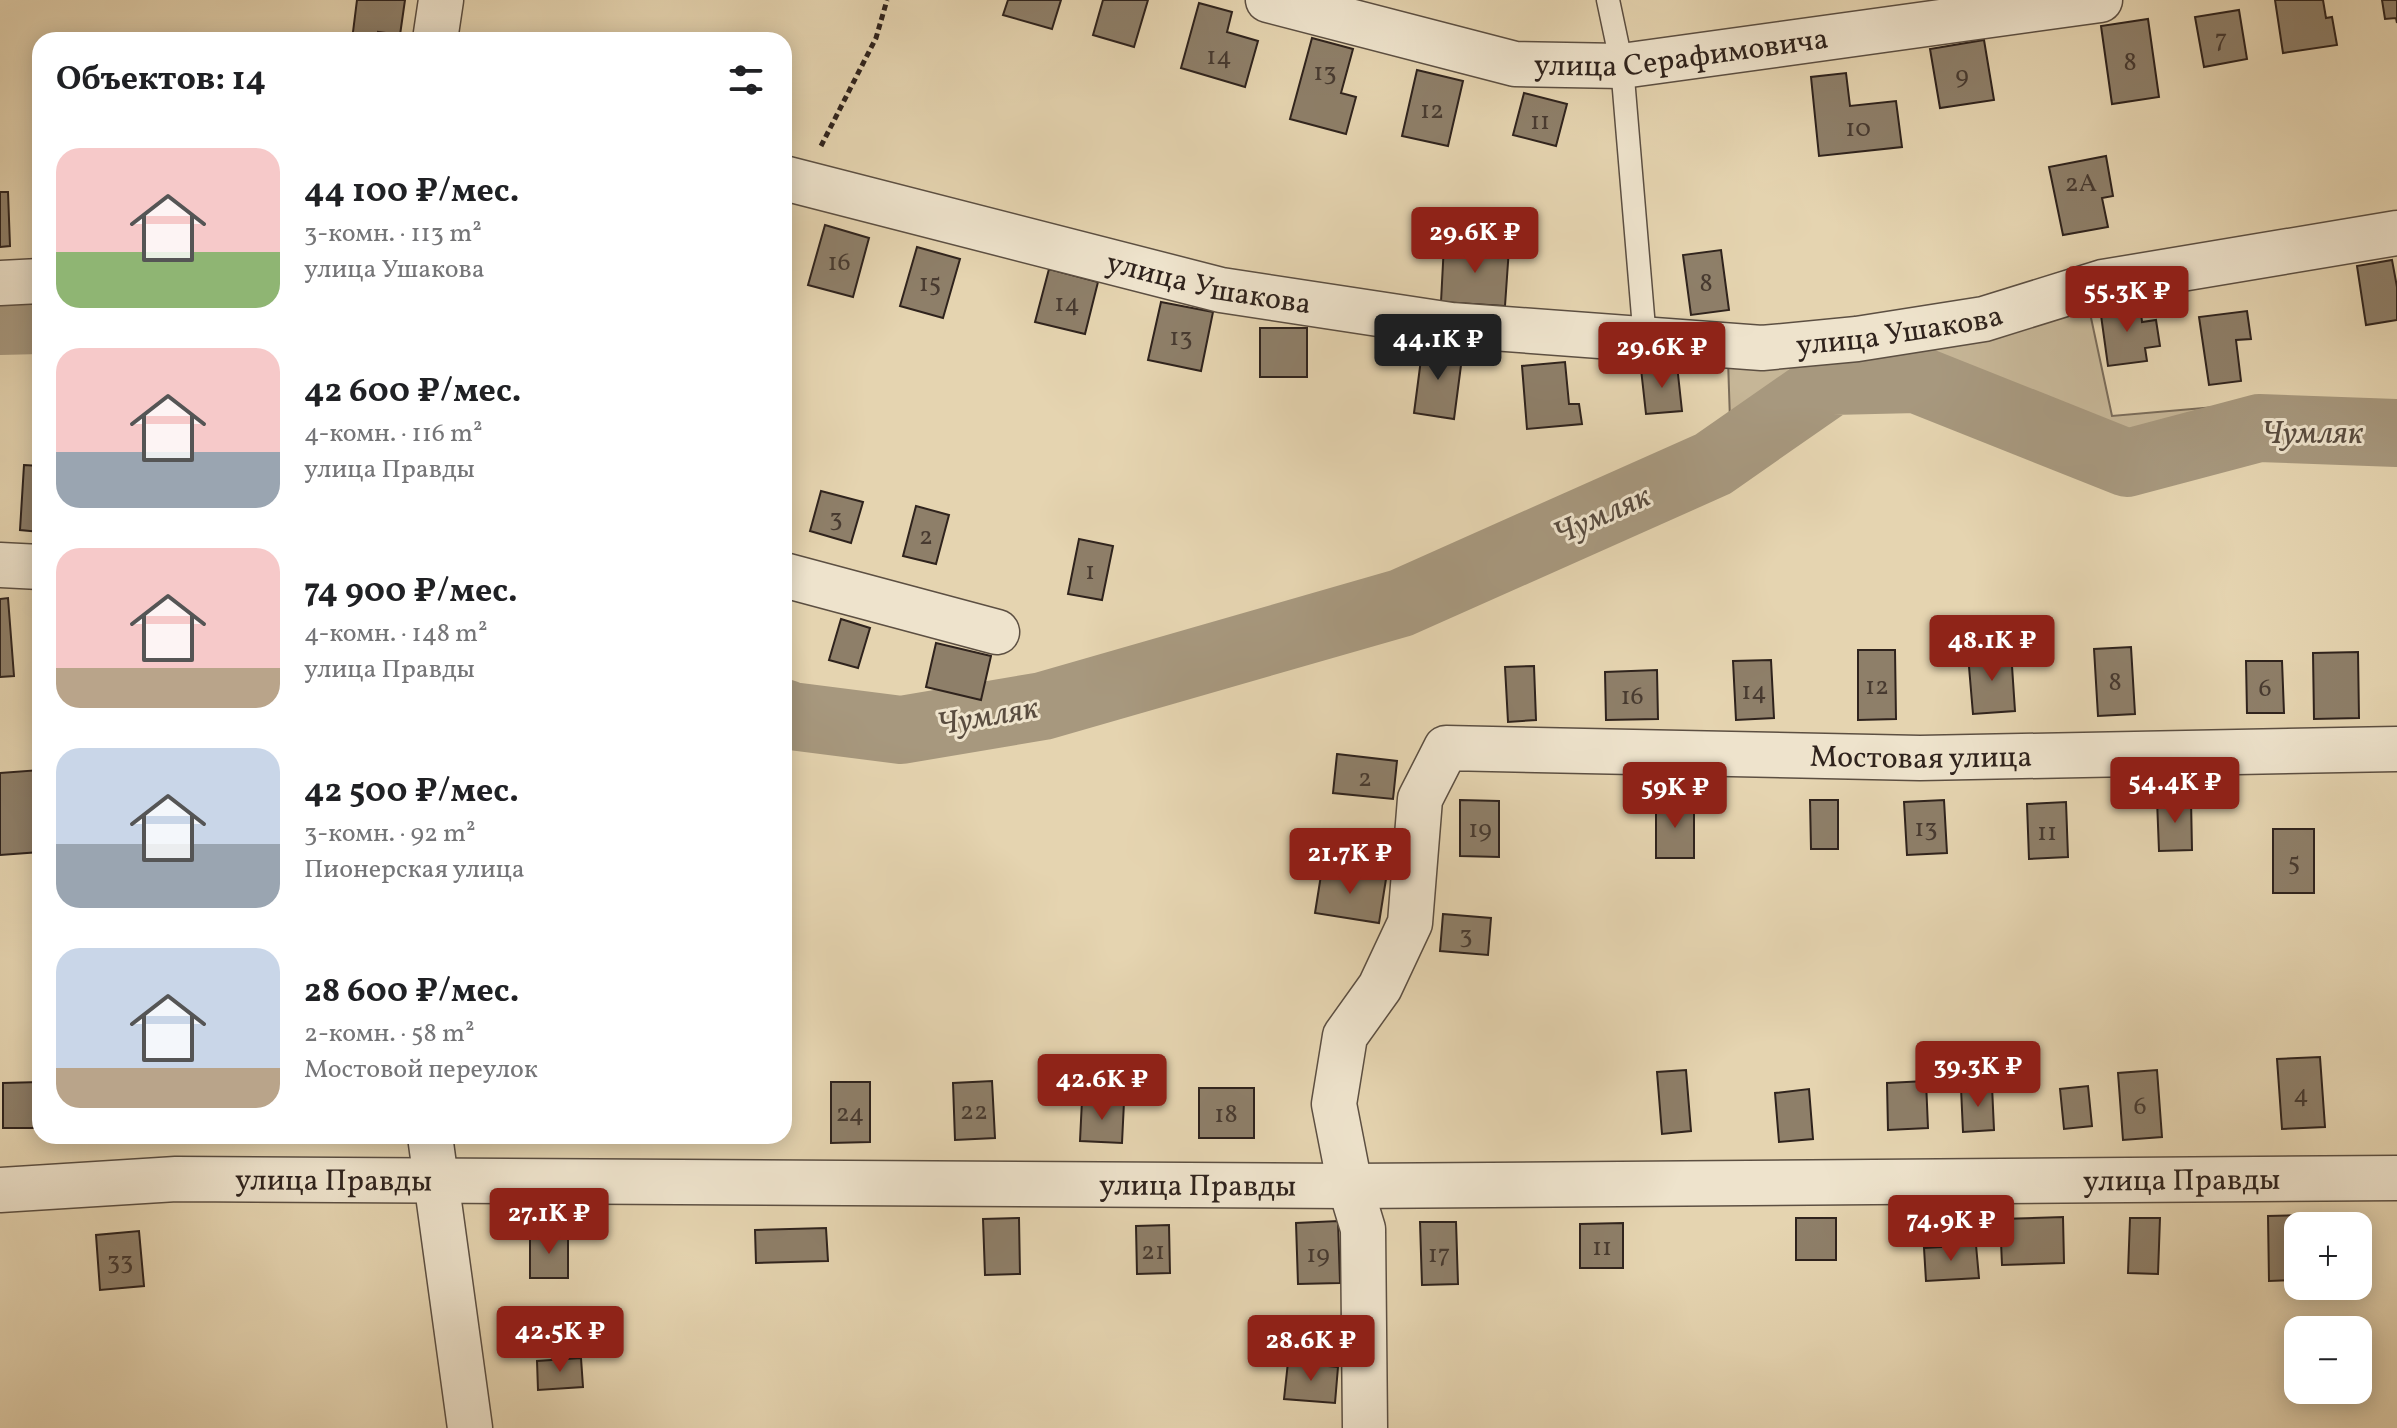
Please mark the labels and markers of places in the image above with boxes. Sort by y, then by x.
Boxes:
pin: 29.6K ₽ [1401,207,1549,275]
pin: 55.3K ₽ [2053,266,2201,334]
pin: 44.1K ₽ [1364,314,1512,382]
pin: 29.6K ₽ [1588,322,1736,390]
pin: 48.1K ₽ [1918,615,2066,683]
pin: 54.4K ₽ [2101,757,2249,825]
pin: 59K ₽ [1619,762,1731,830]
pin: 21.7K ₽ [1276,828,1424,896]
pin: 39.3K ₽ [1904,1041,2052,1109]
pin: 42.6K ₽ [1028,1054,1176,1122]
pin: 27.1K ₽ [475,1188,623,1256]
pin: 74.9K ₽ [1877,1195,2025,1263]
pin: 42.5K ₽ [486,1306,634,1374]
pin: 28.6K ₽ [1237,1315,1385,1383]

